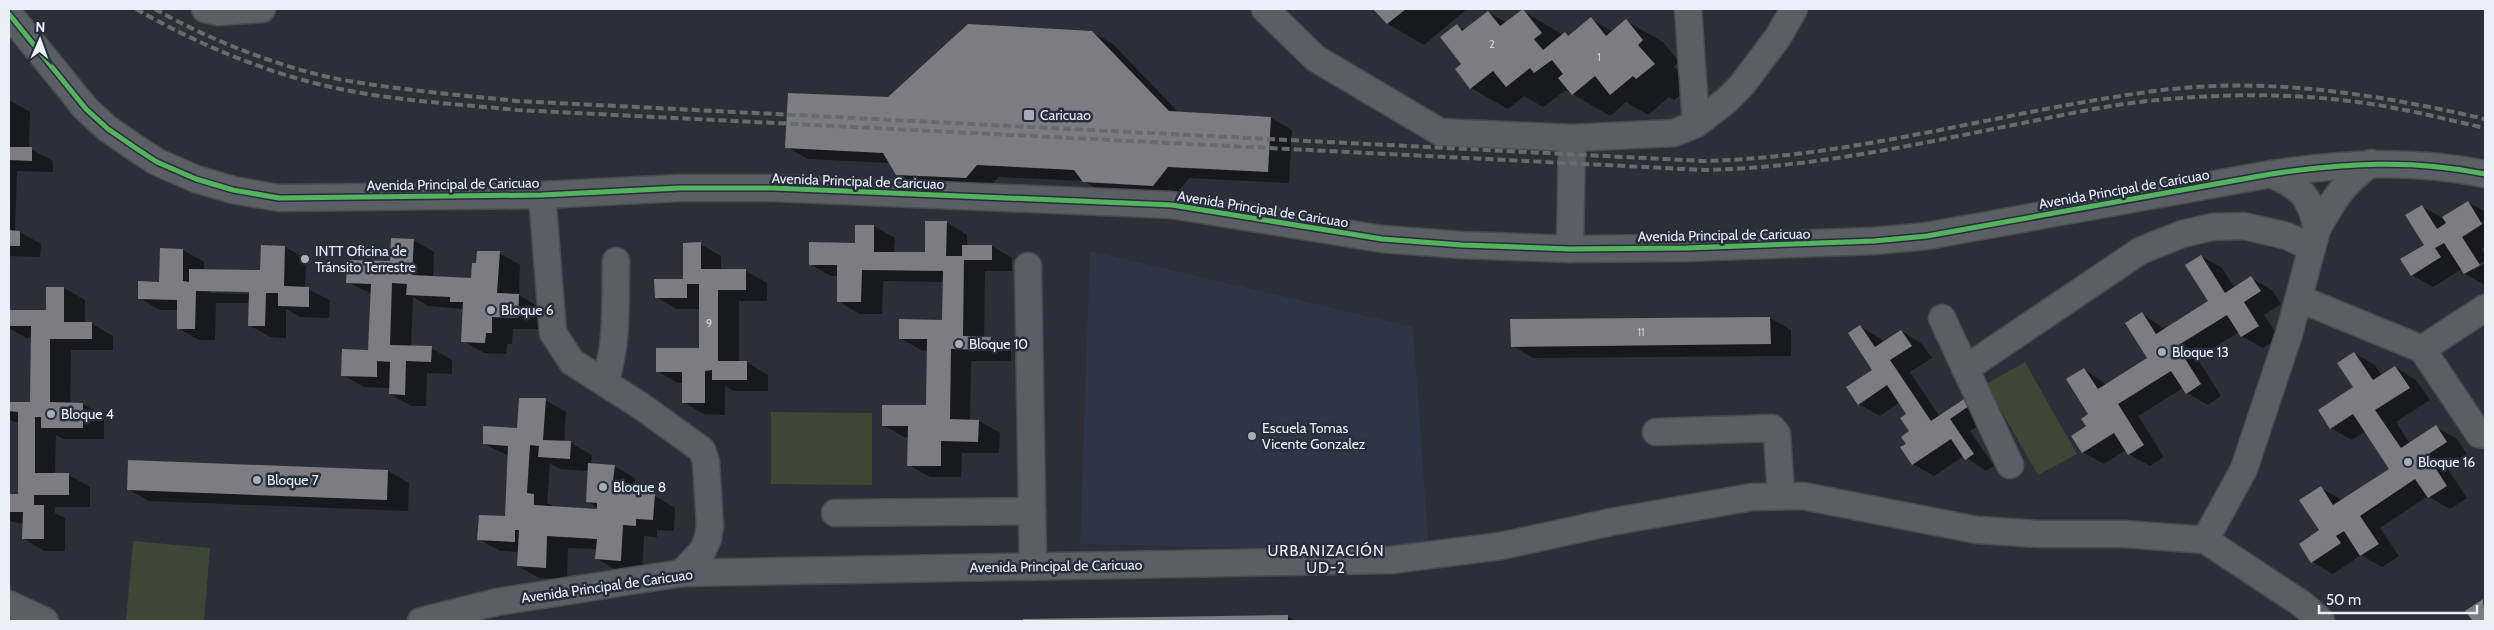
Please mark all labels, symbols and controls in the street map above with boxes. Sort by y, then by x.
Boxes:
north arrow [15,15,65,65]
text: N [35,18,46,36]
house number: 2 [1489,37,1495,51]
house number: 1 [1597,50,1601,64]
place label: Caricuao [1040,106,1091,124]
marker: Caricuao [1022,108,1036,122]
street label: Avenida Principal de Caricuao [2037,165,2211,213]
street label: Avenida Principal de Caricuao [771,169,945,193]
street label: Avenida Principal de Caricuao [366,173,540,195]
street label: Avenida Principal de Caricuao [1176,187,1350,231]
street label: Avenida Principal de Caricuao [1637,224,1811,246]
place label: INTT Oficina de Tránsito Terrestre [315,242,416,276]
marker: INTT Oficina de Tránsito Terrestre [299,253,311,265]
place label: Bloque 6 [501,301,554,319]
marker: Bloque 6 [485,304,497,316]
house number: 9 [706,316,712,330]
house number: 11 [1637,325,1645,339]
place label: Bloque 10 [969,335,1028,353]
marker: Bloque 10 [953,338,965,350]
place label: Bloque 13 [2172,343,2229,361]
marker: Bloque 13 [2156,346,2168,358]
place label: Bloque 4 [61,405,114,423]
marker: Bloque 4 [45,408,57,420]
place label: Escuela Tomas Vicente Gonzalez [1262,419,1366,453]
marker: Escuela Tomas Vicente Gonzalez [1246,430,1258,442]
place label: Bloque 16 [2418,453,2475,471]
marker: Bloque 16 [2402,456,2414,468]
place label: Bloque 7 [267,471,319,489]
marker: Bloque 7 [251,474,263,486]
place label: Bloque 8 [613,478,666,496]
marker: Bloque 8 [597,481,609,493]
district label: URBANIZACIÓN UD-2 [1268,541,1384,577]
street label: Avenida Principal de Caricuao [969,555,1143,577]
street label: Avenida Principal de Caricuao [520,565,694,607]
scale bar [2319,582,2476,614]
text: 50 m [2326,591,2361,609]

